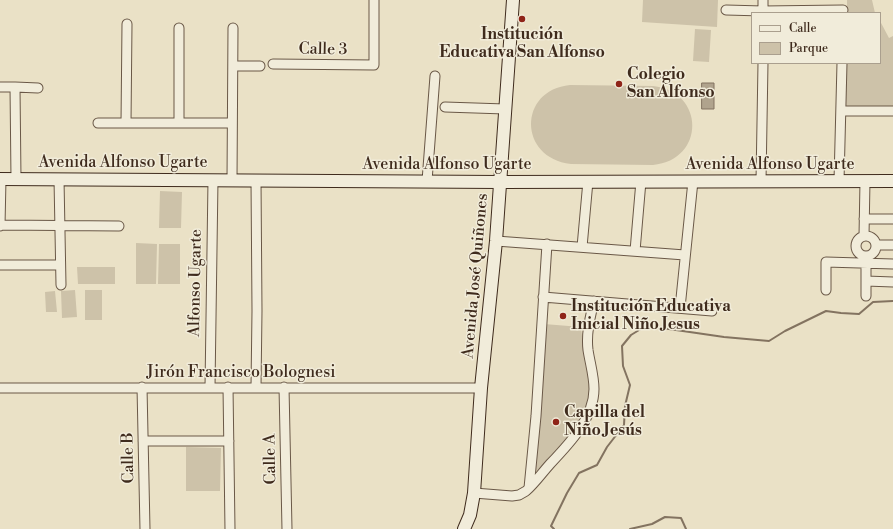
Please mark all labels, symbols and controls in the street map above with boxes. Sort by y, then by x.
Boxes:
legend [751,12,881,64]
marker: Institución Educativa San Alfonso [517,14,527,24]
text: Calle [789,21,816,36]
place label: Institución Educativa San Alfonso [439,25,605,63]
street label: Calle 3 [298,40,348,60]
text: Parque [789,41,828,56]
place label: Colegio San Alfonso [627,65,715,103]
marker: Colegio San Alfonso [614,79,624,89]
street label: Avenida Alfonso Ugarte [38,153,208,173]
street label: Avenida Alfonso Ugarte [362,155,532,175]
street label: Avenida Alfonso Ugarte [685,155,855,175]
street label: Avenida José Quiñones [459,193,493,359]
street label: Alfonso Ugarte [185,229,207,337]
place label: Institución Educativa Inicial Niño Jesus [571,297,731,335]
marker: Institución Educativa Inicial Niño Jesus [558,311,568,321]
street label: Jirón Francisco Bolognesi [147,363,335,383]
place label: Capilla del Niño Jesús [564,403,645,441]
marker: Capilla del Niño Jesús [551,417,561,427]
street label: Calle B [119,432,139,484]
street label: Calle A [261,433,281,485]

